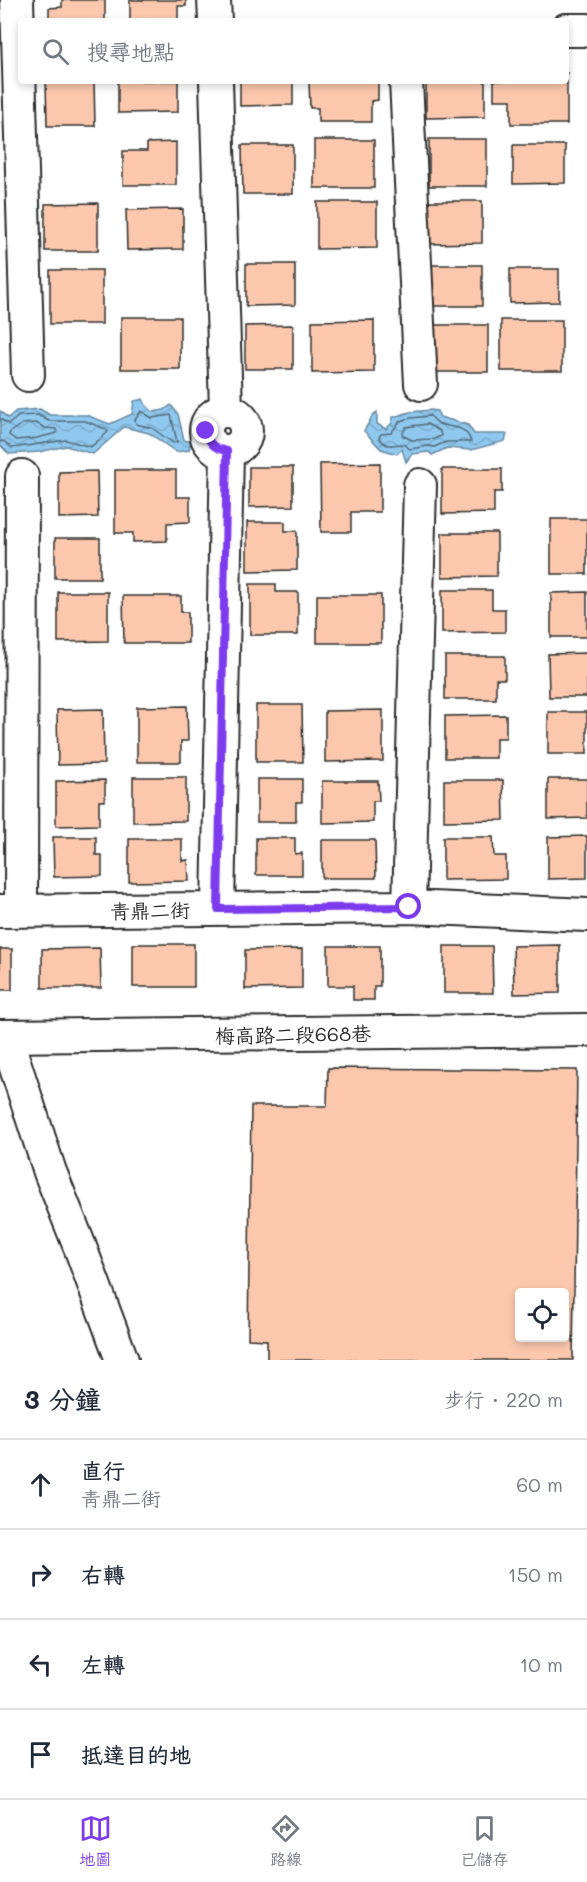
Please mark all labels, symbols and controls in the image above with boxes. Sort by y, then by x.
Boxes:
search box [18,18,569,84]
icon: search [39,35,72,68]
text: 搜尋地點 [87,37,175,66]
route end [192,417,218,443]
route start [395,893,421,919]
street label: 青鼎二街 [110,896,190,924]
street label: 梅高路二段668巷 [215,1020,372,1048]
map controls [515,1288,569,1342]
button: locate [515,1288,569,1342]
text: 3 分鐘 [24,1382,101,1416]
text: 步行 · 220 m [445,1386,563,1412]
text: 直行 [81,1456,125,1485]
icon: ahead [24,1468,57,1501]
text: 60 m [516,1471,563,1497]
text: 青鼎二街 [81,1485,161,1511]
icon: right [24,1558,57,1591]
text: 右轉 [81,1560,125,1589]
text: 150 m [508,1561,563,1587]
icon: left [24,1648,57,1681]
text: 左轉 [81,1650,125,1679]
text: 10 m [519,1651,563,1677]
icon: arrive [24,1738,57,1771]
text: 抵達目的地 [81,1740,191,1769]
tab: 地圖 [79,1812,112,1870]
tab: 路線 [269,1812,302,1870]
tab: 已儲存 [460,1812,508,1870]

